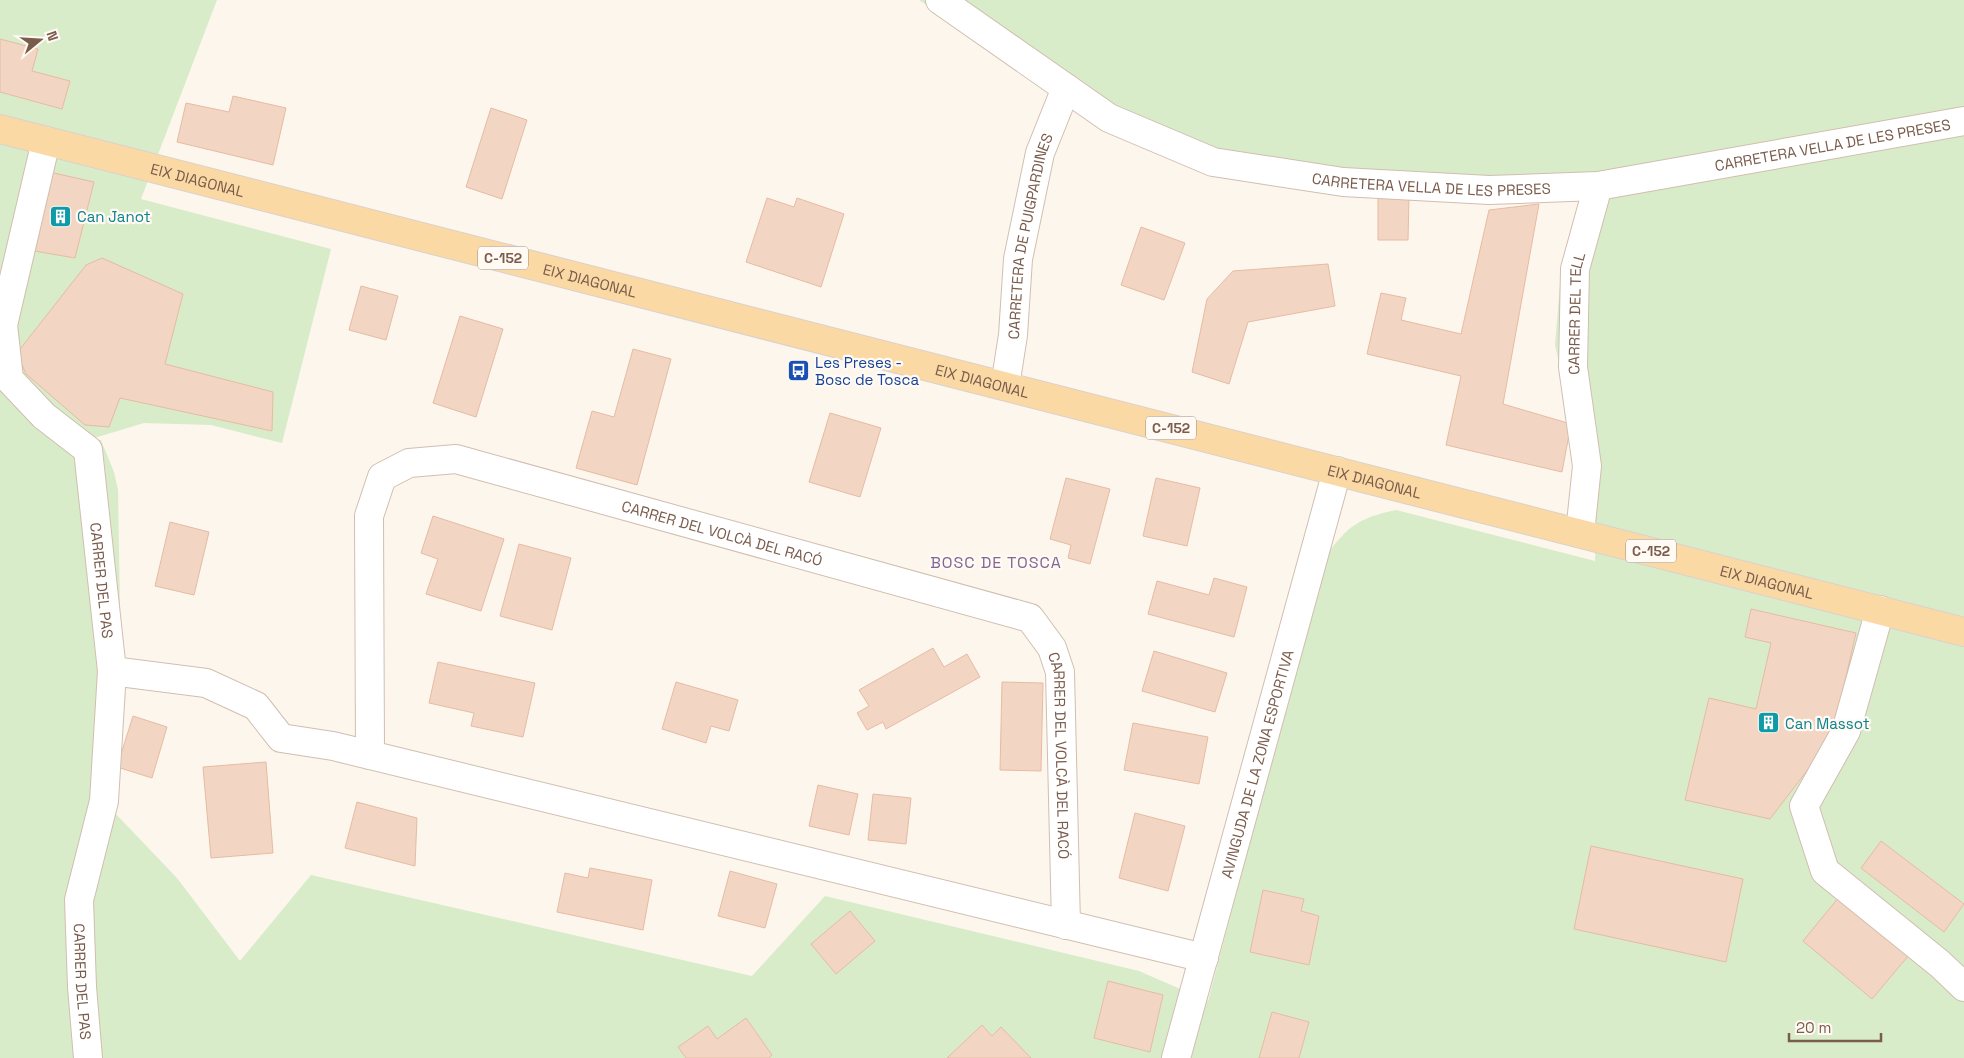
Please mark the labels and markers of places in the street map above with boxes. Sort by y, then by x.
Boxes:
building icon: Can Janot [49,204,73,228]
place label: Can Janot [77,207,151,226]
place label: Les Preses - Bosc de Tosca [815,353,919,389]
bus stop icon: Les Preses - Bosc de Tosca [787,359,811,383]
building icon: Can Massot [1757,711,1781,735]
place label: Can Massot [1785,714,1870,733]

